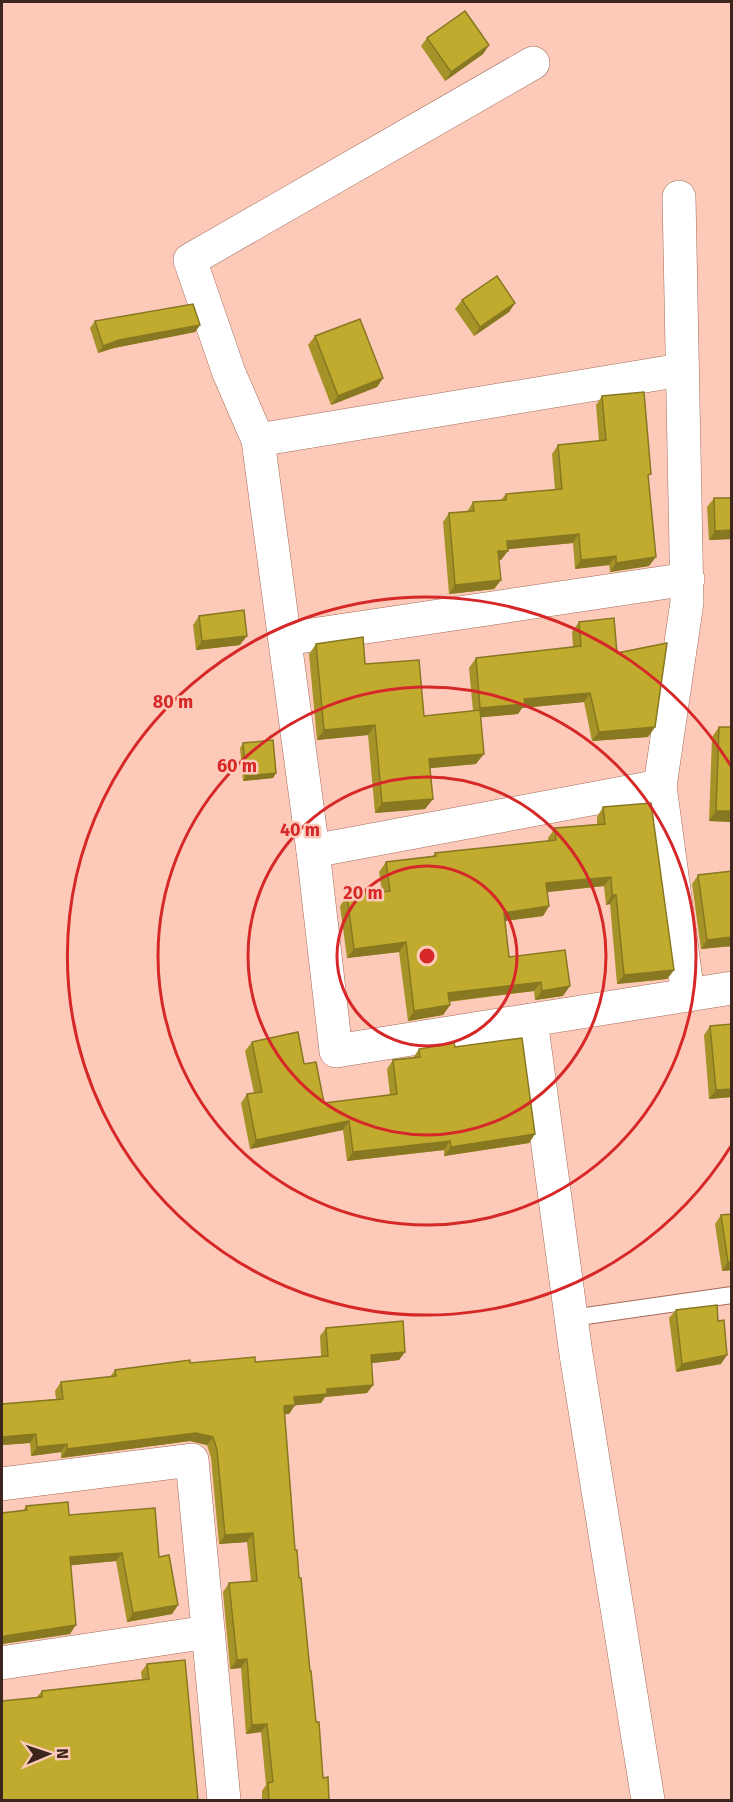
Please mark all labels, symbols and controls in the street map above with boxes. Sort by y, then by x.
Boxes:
text: 80 m [153,691,193,713]
text: 60 m [217,755,257,777]
text: 40 m [280,819,320,841]
text: 20 m [343,882,383,904]
centre of rings [417,946,437,966]
north arrow [18,1724,78,1784]
text: N [53,1748,72,1759]

